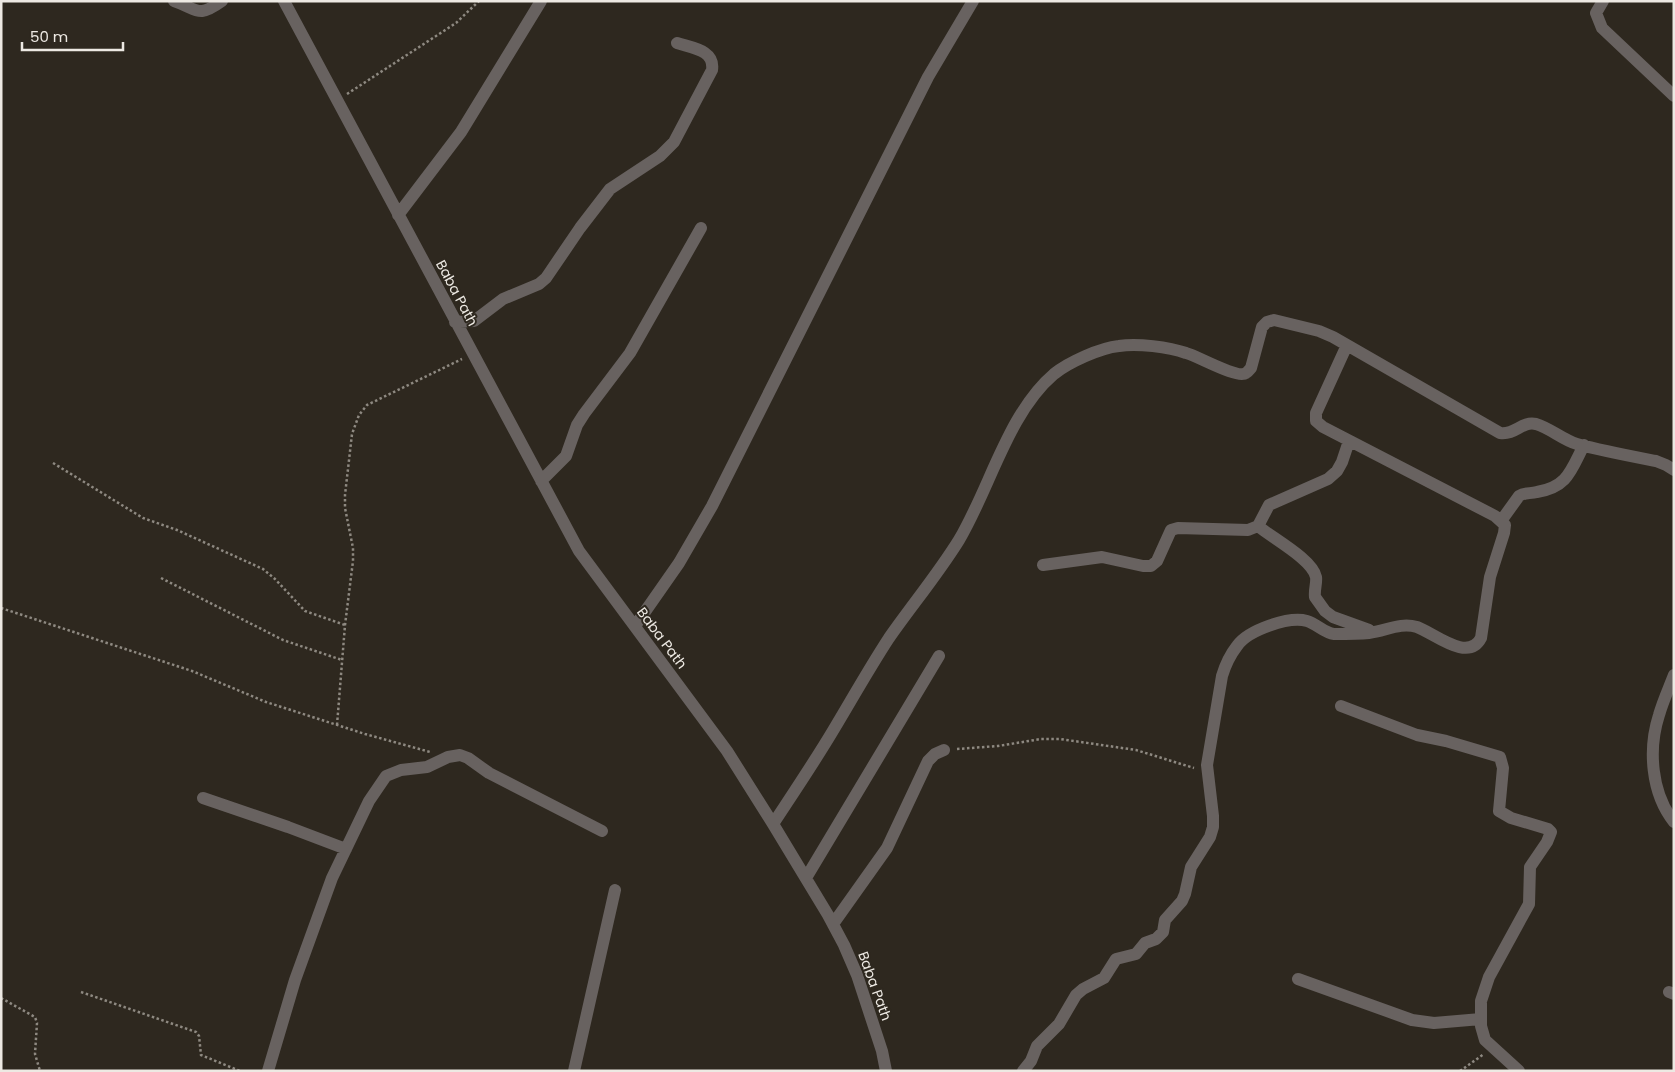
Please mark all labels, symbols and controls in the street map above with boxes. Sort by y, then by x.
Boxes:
scale bar [22,20,124,52]
text: 50 m [30,26,68,47]
street label: Baba Path [431,256,483,330]
street label: Baba Path [632,603,692,673]
street label: Baba Path [853,949,897,1023]

